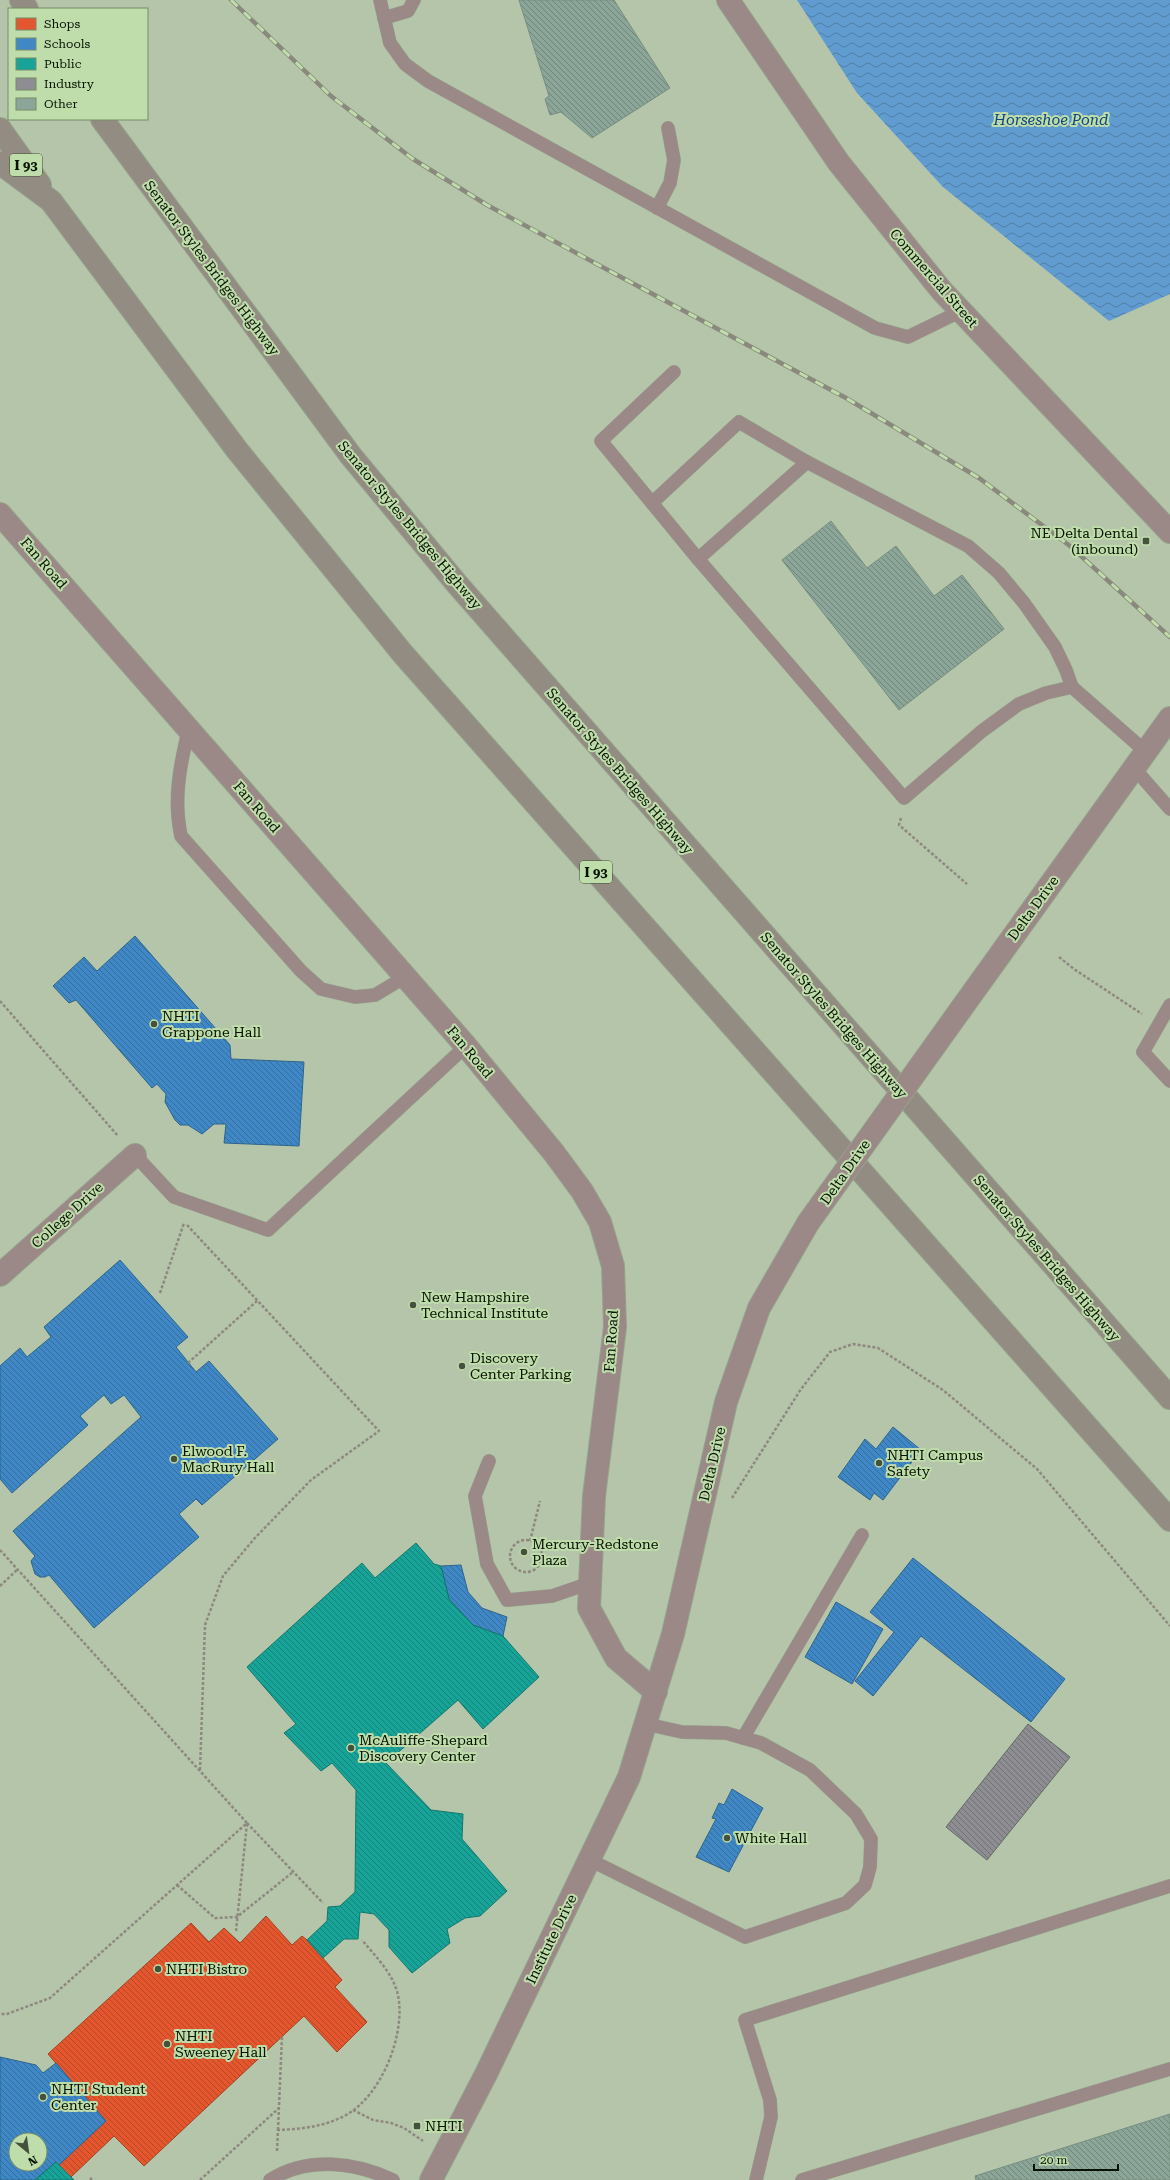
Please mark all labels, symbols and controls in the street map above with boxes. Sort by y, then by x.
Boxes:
legend [8,8,148,120]
text: Shops [44,17,80,31]
text: Schools [44,37,91,51]
text: Public [44,57,82,71]
text: Industry [44,77,95,91]
text: Other [44,97,77,111]
water label: Horseshoe Pond [993,111,1108,129]
road number: I 93 [10,154,42,176]
street label: Senator Styles Bridges Highway [141,178,283,359]
street label: Commercial Street [887,225,981,331]
street label: Senator Styles Bridges Highway [335,438,486,613]
place label: NE Delta Dental (inbound) [1031,525,1139,557]
street label: Fan Road [18,534,70,592]
marker: NE Delta Dental (inbound) [1141,536,1151,546]
street label: Senator Styles Bridges Highway [544,685,697,858]
street label: Fan Road [231,778,283,836]
road number: I 93 [580,861,612,883]
street label: Delta Drive [1004,872,1062,943]
street label: Senator Styles Bridges Highway [758,929,911,1102]
place label: NHTI Grappone Hall [162,1008,262,1040]
marker: NHTI Grappone Hall [149,1019,159,1029]
street label: Fan Road [444,1023,496,1081]
street label: Delta Drive [817,1136,873,1208]
street label: Senator Styles Bridges Highway [971,1172,1124,1345]
street label: College Drive [28,1179,106,1251]
place label: New Hampshire Technical Institute [421,1289,549,1321]
marker: New Hampshire Technical Institute [408,1300,418,1310]
street label: Fan Road [601,1309,621,1373]
place label: Discovery Center Parking [470,1350,571,1382]
marker: Discovery Center Parking [457,1361,467,1371]
street label: Delta Drive [696,1425,728,1503]
place label: Elwood F. MacRury Hall [182,1443,275,1475]
place label: NHTI Campus Safety [887,1447,983,1479]
marker: Elwood F. MacRury Hall [169,1454,179,1464]
marker: NHTI Campus Safety [874,1458,884,1468]
place label: Mercury-Redstone Plaza [532,1536,659,1568]
marker: Mercury-Redstone Plaza [519,1547,529,1557]
place label: McAuliffe-Shepard Discovery Center [359,1732,488,1764]
marker: McAuliffe-Shepard Discovery Center [346,1743,356,1753]
place label: White Hall [735,1830,808,1846]
marker: White Hall [722,1833,732,1843]
street label: Institute Drive [522,1891,580,1986]
place label: NHTI Bistro [166,1961,247,1977]
marker: NHTI Bistro [153,1964,163,1974]
place label: NHTI Sweeney Hall [175,2028,267,2060]
marker: NHTI Sweeney Hall [162,2039,172,2049]
place label: NHTI Student Center [51,2081,146,2113]
marker: NHTI Student Center [38,2092,48,2102]
place label: NHTI [425,2118,462,2134]
marker: NHTI [412,2121,422,2131]
north arrow [8,2132,48,2172]
scale bar [1034,2146,1118,2172]
text: N [25,2153,39,2168]
text: 20 m [1040,2153,1067,2167]

